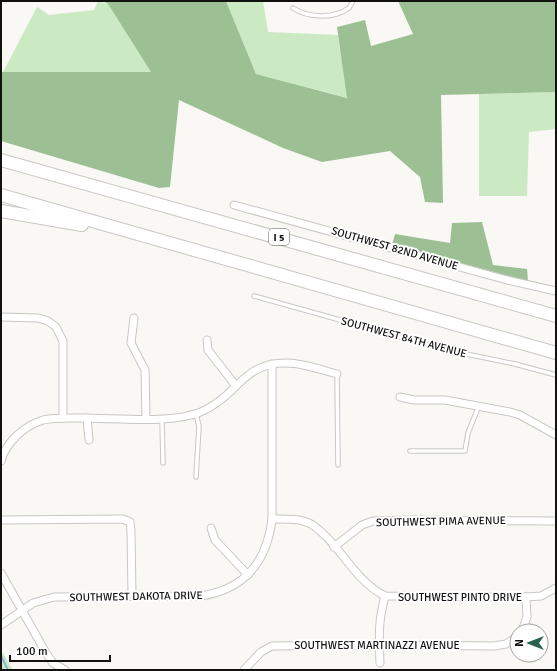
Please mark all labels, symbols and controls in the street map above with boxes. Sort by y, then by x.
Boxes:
street label: SOUTHWEST 82ND AVENUE [330,224,460,273]
road number: I 5 [269,229,289,245]
street label: SOUTHWEST 84TH AVENUE [340,314,468,361]
street label: SOUTHWEST PIMA AVENUE [376,514,506,529]
street label: SOUTHWEST DAKOTA DRIVE [69,589,203,604]
street label: SOUTHWEST PINTO DRIVE [398,591,522,604]
north arrow [509,623,549,663]
scale bar [10,637,110,663]
street label: SOUTHWEST MARTINAZZI AVENUE [294,639,460,652]
text: N [513,639,526,647]
text: 100 m [16,644,48,659]

